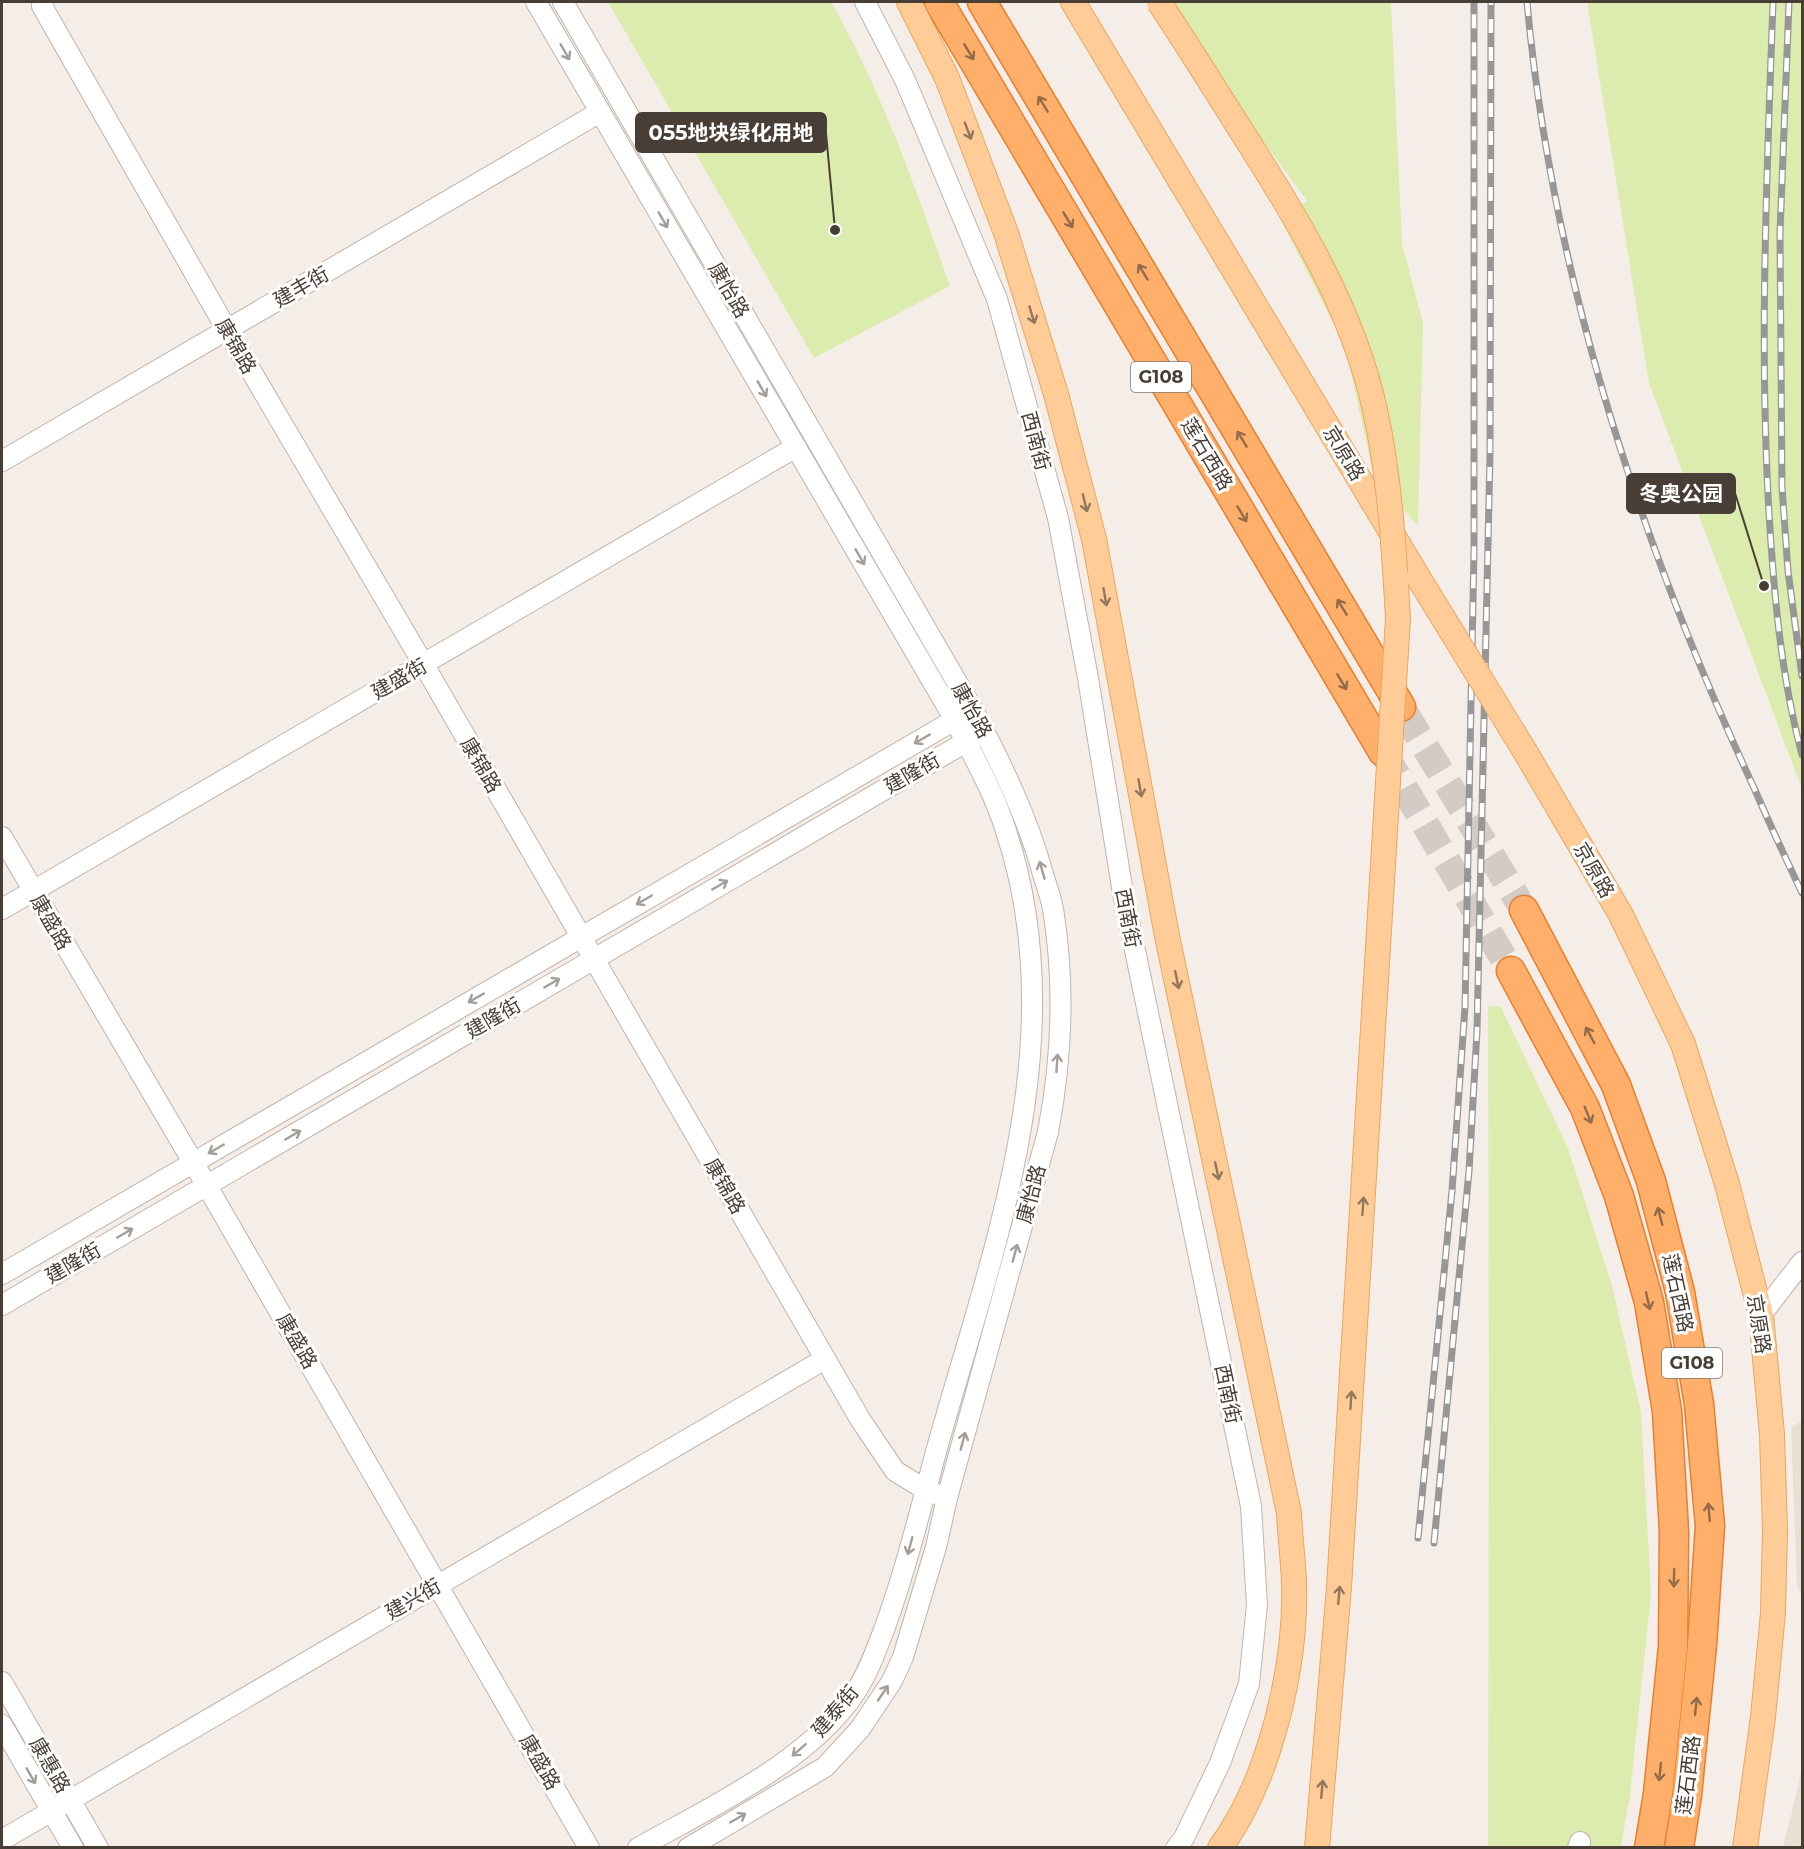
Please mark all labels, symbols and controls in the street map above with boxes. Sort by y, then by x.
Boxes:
one-way arrow [559,43,571,60]
one-way arrow [963,43,975,60]
one-way arrow [1037,96,1049,113]
callout: 055地块绿化用地 [636,113,826,152]
text: 055地块绿化用地 [648,120,814,145]
one-way arrow [963,122,974,140]
one-way arrow [1063,211,1075,228]
one-way arrow [658,212,670,229]
street label: 康怡路 [704,258,754,322]
street label: 建丰街 [269,262,333,312]
one-way arrow [1137,264,1149,281]
one-way arrow [1027,305,1038,324]
street label: 康锦路 [211,314,261,378]
road number: G108 [1131,362,1191,392]
one-way arrow [756,380,768,397]
street label: 西南街 [1017,409,1055,473]
street label: 莲石西路 [1176,414,1238,494]
street label: 京原路 [1318,421,1370,485]
one-way arrow [1236,431,1248,448]
callout: 冬奥公园 [1627,474,1735,513]
text: 冬奥公园 [1639,481,1723,506]
one-way arrow [1079,493,1091,512]
one-way arrow [1237,505,1249,522]
one-way arrow [854,548,866,565]
one-way arrow [1099,586,1110,606]
one-way arrow [1336,599,1348,616]
street label: 建盛街 [367,654,431,704]
one-way arrow [1336,673,1348,690]
street label: 康怡路 [947,678,997,742]
street label: 康锦路 [456,733,506,797]
one-way arrow [914,734,931,746]
street label: 建隆街 [880,748,944,798]
one-way arrow [1135,778,1146,798]
street label: 京原路 [1569,838,1619,902]
one-way arrow [1036,861,1047,880]
one-way arrow [711,878,728,890]
street label: 西南街 [1110,886,1146,950]
street label: 康盛路 [26,890,76,954]
one-way arrow [636,895,653,907]
one-way arrow [1171,970,1183,989]
one-way arrow [543,977,560,989]
street label: 建隆街 [461,993,525,1043]
one-way arrow [468,993,485,1005]
one-way arrow [1583,1027,1595,1045]
one-way arrow [1052,1054,1063,1074]
one-way arrow [1583,1106,1594,1124]
one-way arrow [284,1129,301,1141]
one-way arrow [208,1143,225,1155]
street label: 康锦路 [700,1154,750,1218]
one-way arrow [1212,1160,1223,1180]
street label: 康怡路 [1012,1162,1050,1226]
one-way arrow [1357,1196,1368,1216]
one-way arrow [1654,1207,1666,1226]
one-way arrow [116,1227,133,1239]
street label: 建隆街 [41,1238,105,1288]
one-way arrow [1009,1244,1021,1263]
street label: 莲石西路 [1658,1251,1698,1335]
one-way arrow [1642,1291,1654,1310]
street label: 京原路 [1742,1292,1776,1356]
street label: 康盛路 [272,1309,322,1373]
road number: G108 [1662,1348,1722,1378]
street label: 西南街 [1210,1362,1246,1426]
one-way arrow [1345,1391,1356,1411]
one-way arrow [958,1432,969,1451]
one-way arrow [1703,1502,1714,1522]
one-way arrow [904,1536,915,1555]
one-way arrow [1668,1567,1680,1587]
street label: 建兴街 [381,1574,445,1624]
one-way arrow [1334,1585,1345,1605]
street label: 建泰街 [807,1680,863,1742]
one-way arrow [878,1685,890,1702]
one-way arrow [1691,1697,1702,1717]
street label: 康盛路 [515,1730,565,1794]
street label: 康惠路 [25,1733,75,1797]
street label: 莲石西路 [1671,1734,1705,1816]
one-way arrow [792,1743,807,1757]
one-way arrow [1654,1762,1665,1782]
one-way arrow [25,1767,37,1784]
one-way arrow [1317,1780,1328,1800]
one-way arrow [730,1812,747,1824]

